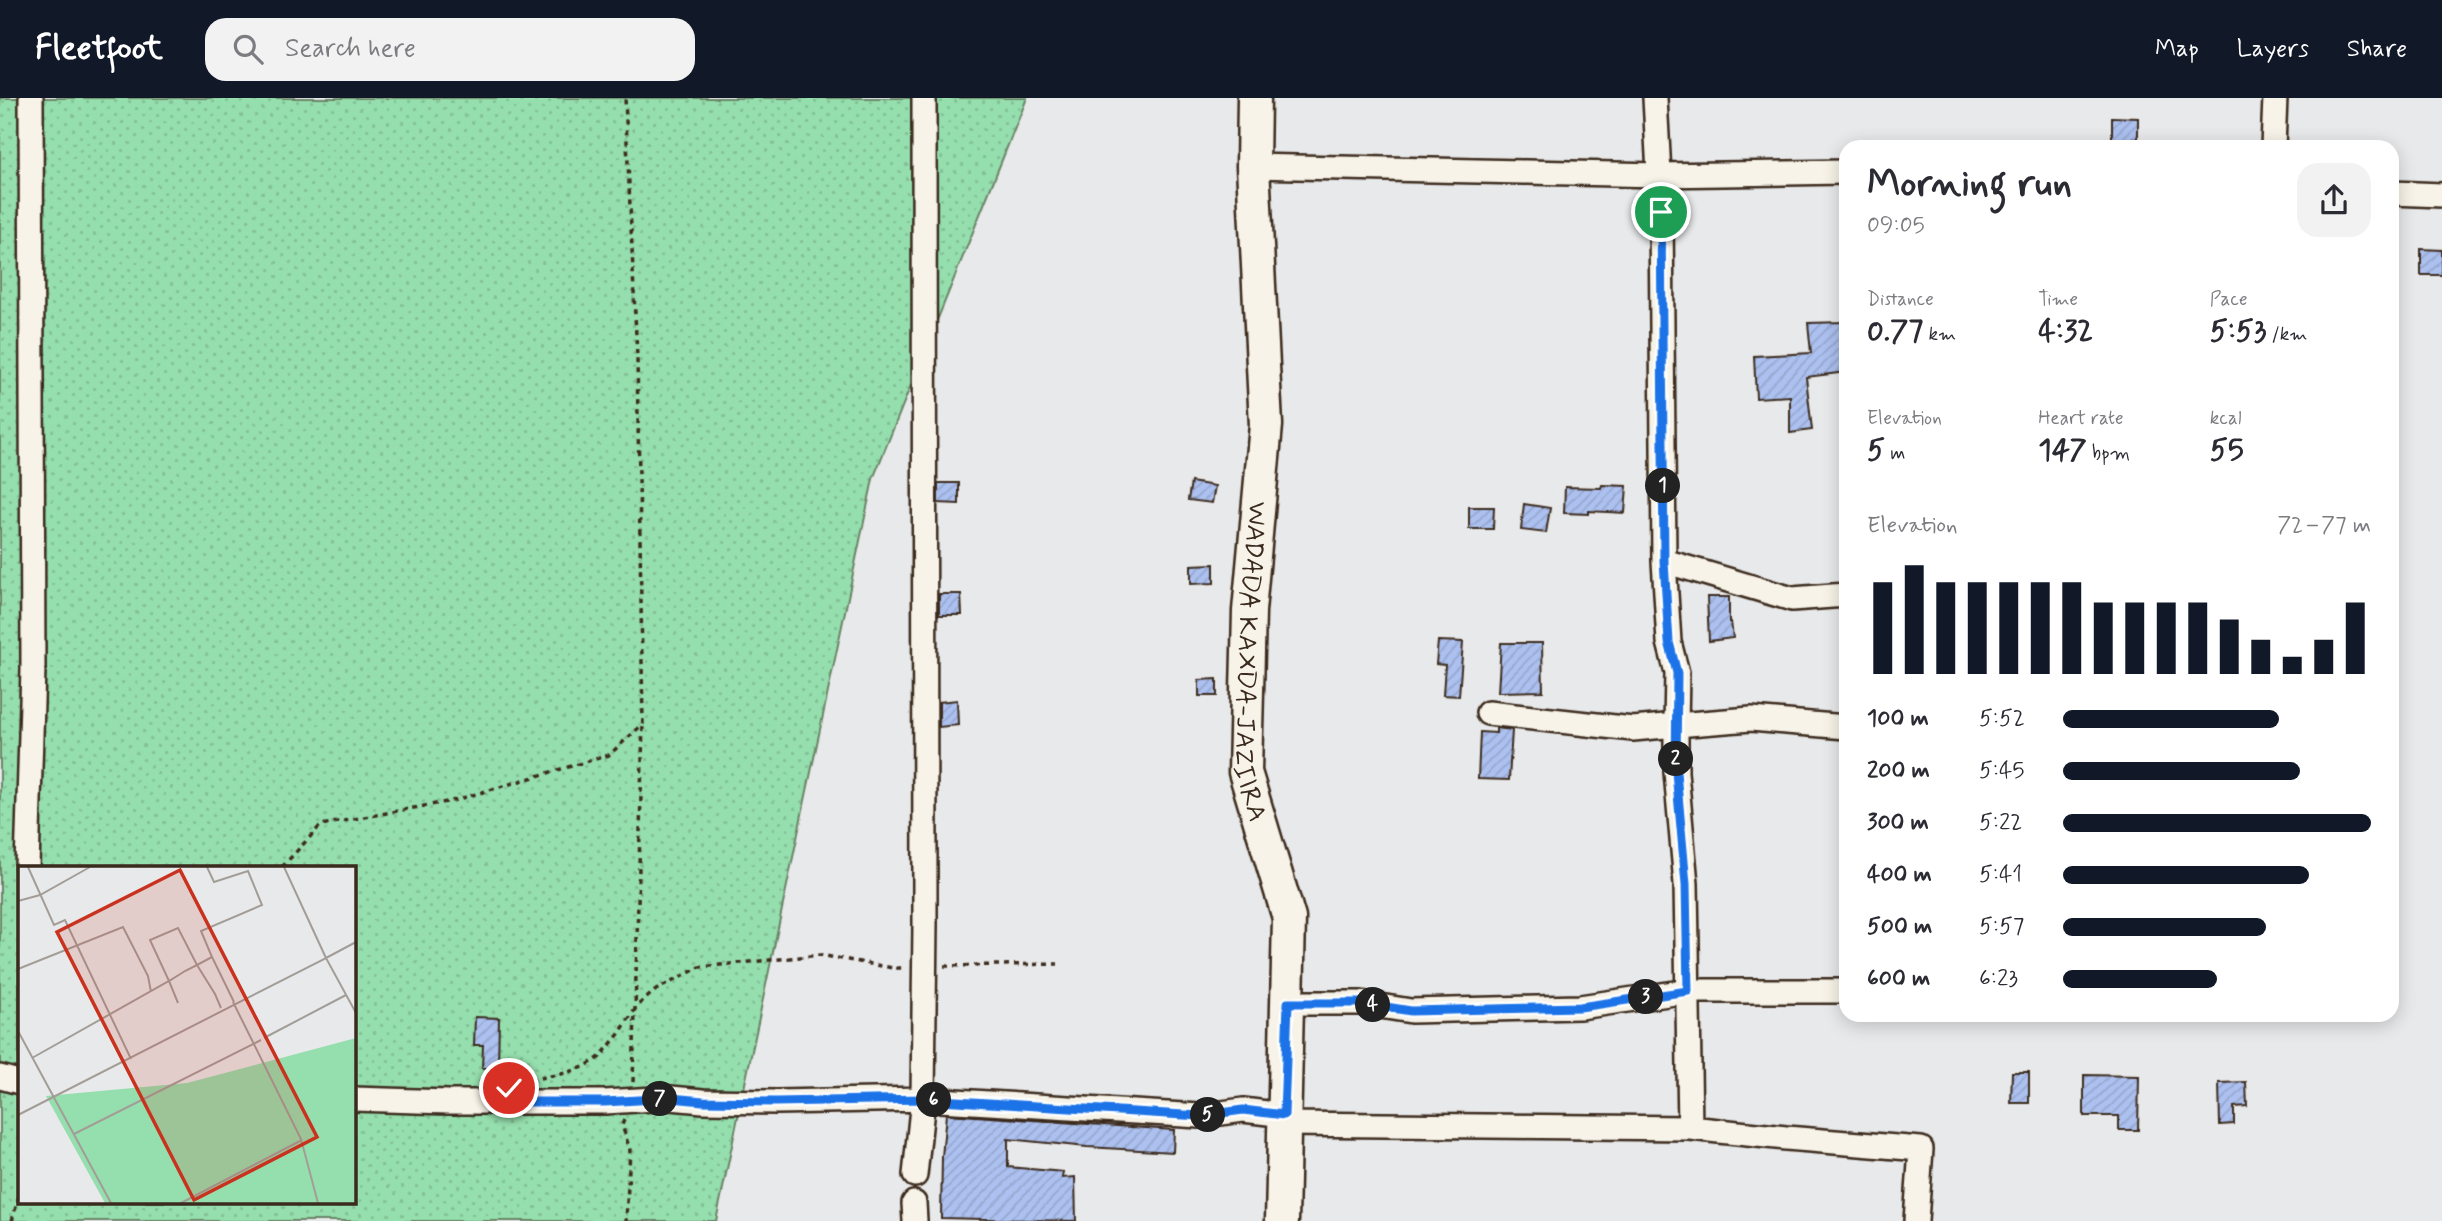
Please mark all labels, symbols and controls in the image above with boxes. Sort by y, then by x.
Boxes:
search box [205,18,695,81]
text: Fleetfoot [35,27,163,71]
icon: search [229,30,267,68]
text: Search here [285,32,416,66]
text: Map [2155,34,2199,65]
text: Layers [2237,34,2309,65]
text: Share [2347,34,2407,65]
text: Morning run [1867,160,2072,209]
button: share [2297,163,2371,237]
pin [1631,182,1691,242]
icon: arrive [1642,193,1680,231]
text: 09:05 [1867,211,1925,241]
text: Distance [1867,287,1934,312]
text: Time [2038,287,2078,312]
text: Pace [2210,287,2247,312]
text: 0.77 [1867,312,1923,351]
text: 4:32 [2038,312,2093,351]
text: 5:53 [2210,312,2266,351]
text: km [1923,322,1956,347]
text: /km [2266,322,2308,347]
text: Elevation [1867,406,1942,431]
text: Heart rate [2038,406,2124,431]
text: kcal [2210,406,2242,431]
text: 5 [1867,431,1885,470]
text: 147 [2038,431,2087,470]
text: 55 [2210,431,2244,470]
text: m [1885,441,1905,466]
text: bpm [2087,441,2130,466]
pin: 1 [1646,468,1680,504]
text: 1 [1658,473,1667,498]
street label: WADADA KAXDA-JAZIIRA [1225,500,1274,826]
text: Elevation [1867,511,1958,541]
text: 72–77 m [2277,511,2371,541]
text: 100 m [1867,704,1929,734]
text: 5:52 [1979,704,2025,734]
pin: 2 [1658,742,1694,776]
text: 2 [1671,746,1680,771]
text: 200 m [1867,756,1930,786]
text: 5:45 [1979,756,2025,786]
text: 300 m [1867,808,1929,838]
text: 5:22 [1979,808,2022,838]
text: 400 m [1867,860,1932,890]
text: 5:41 [1979,860,2022,890]
inset map [18,866,355,1204]
text: 500 m [1867,912,1932,942]
text: 5:57 [1979,912,2024,942]
text: 600 m [1867,964,1930,994]
text: 6:23 [1979,964,2018,994]
pin: 3 [1628,979,1664,1014]
text: 3 [1641,984,1650,1009]
pin: 4 [1356,988,1390,1023]
text: 4 [1367,992,1378,1017]
pin [479,1058,539,1118]
icon: check [490,1069,528,1107]
pin: 7 [642,1082,678,1116]
pin: 6 [916,1082,951,1118]
text: 7 [654,1086,665,1111]
text: 6 [929,1087,938,1112]
pin: 5 [1190,1098,1226,1132]
text: 5 [1202,1102,1213,1127]

